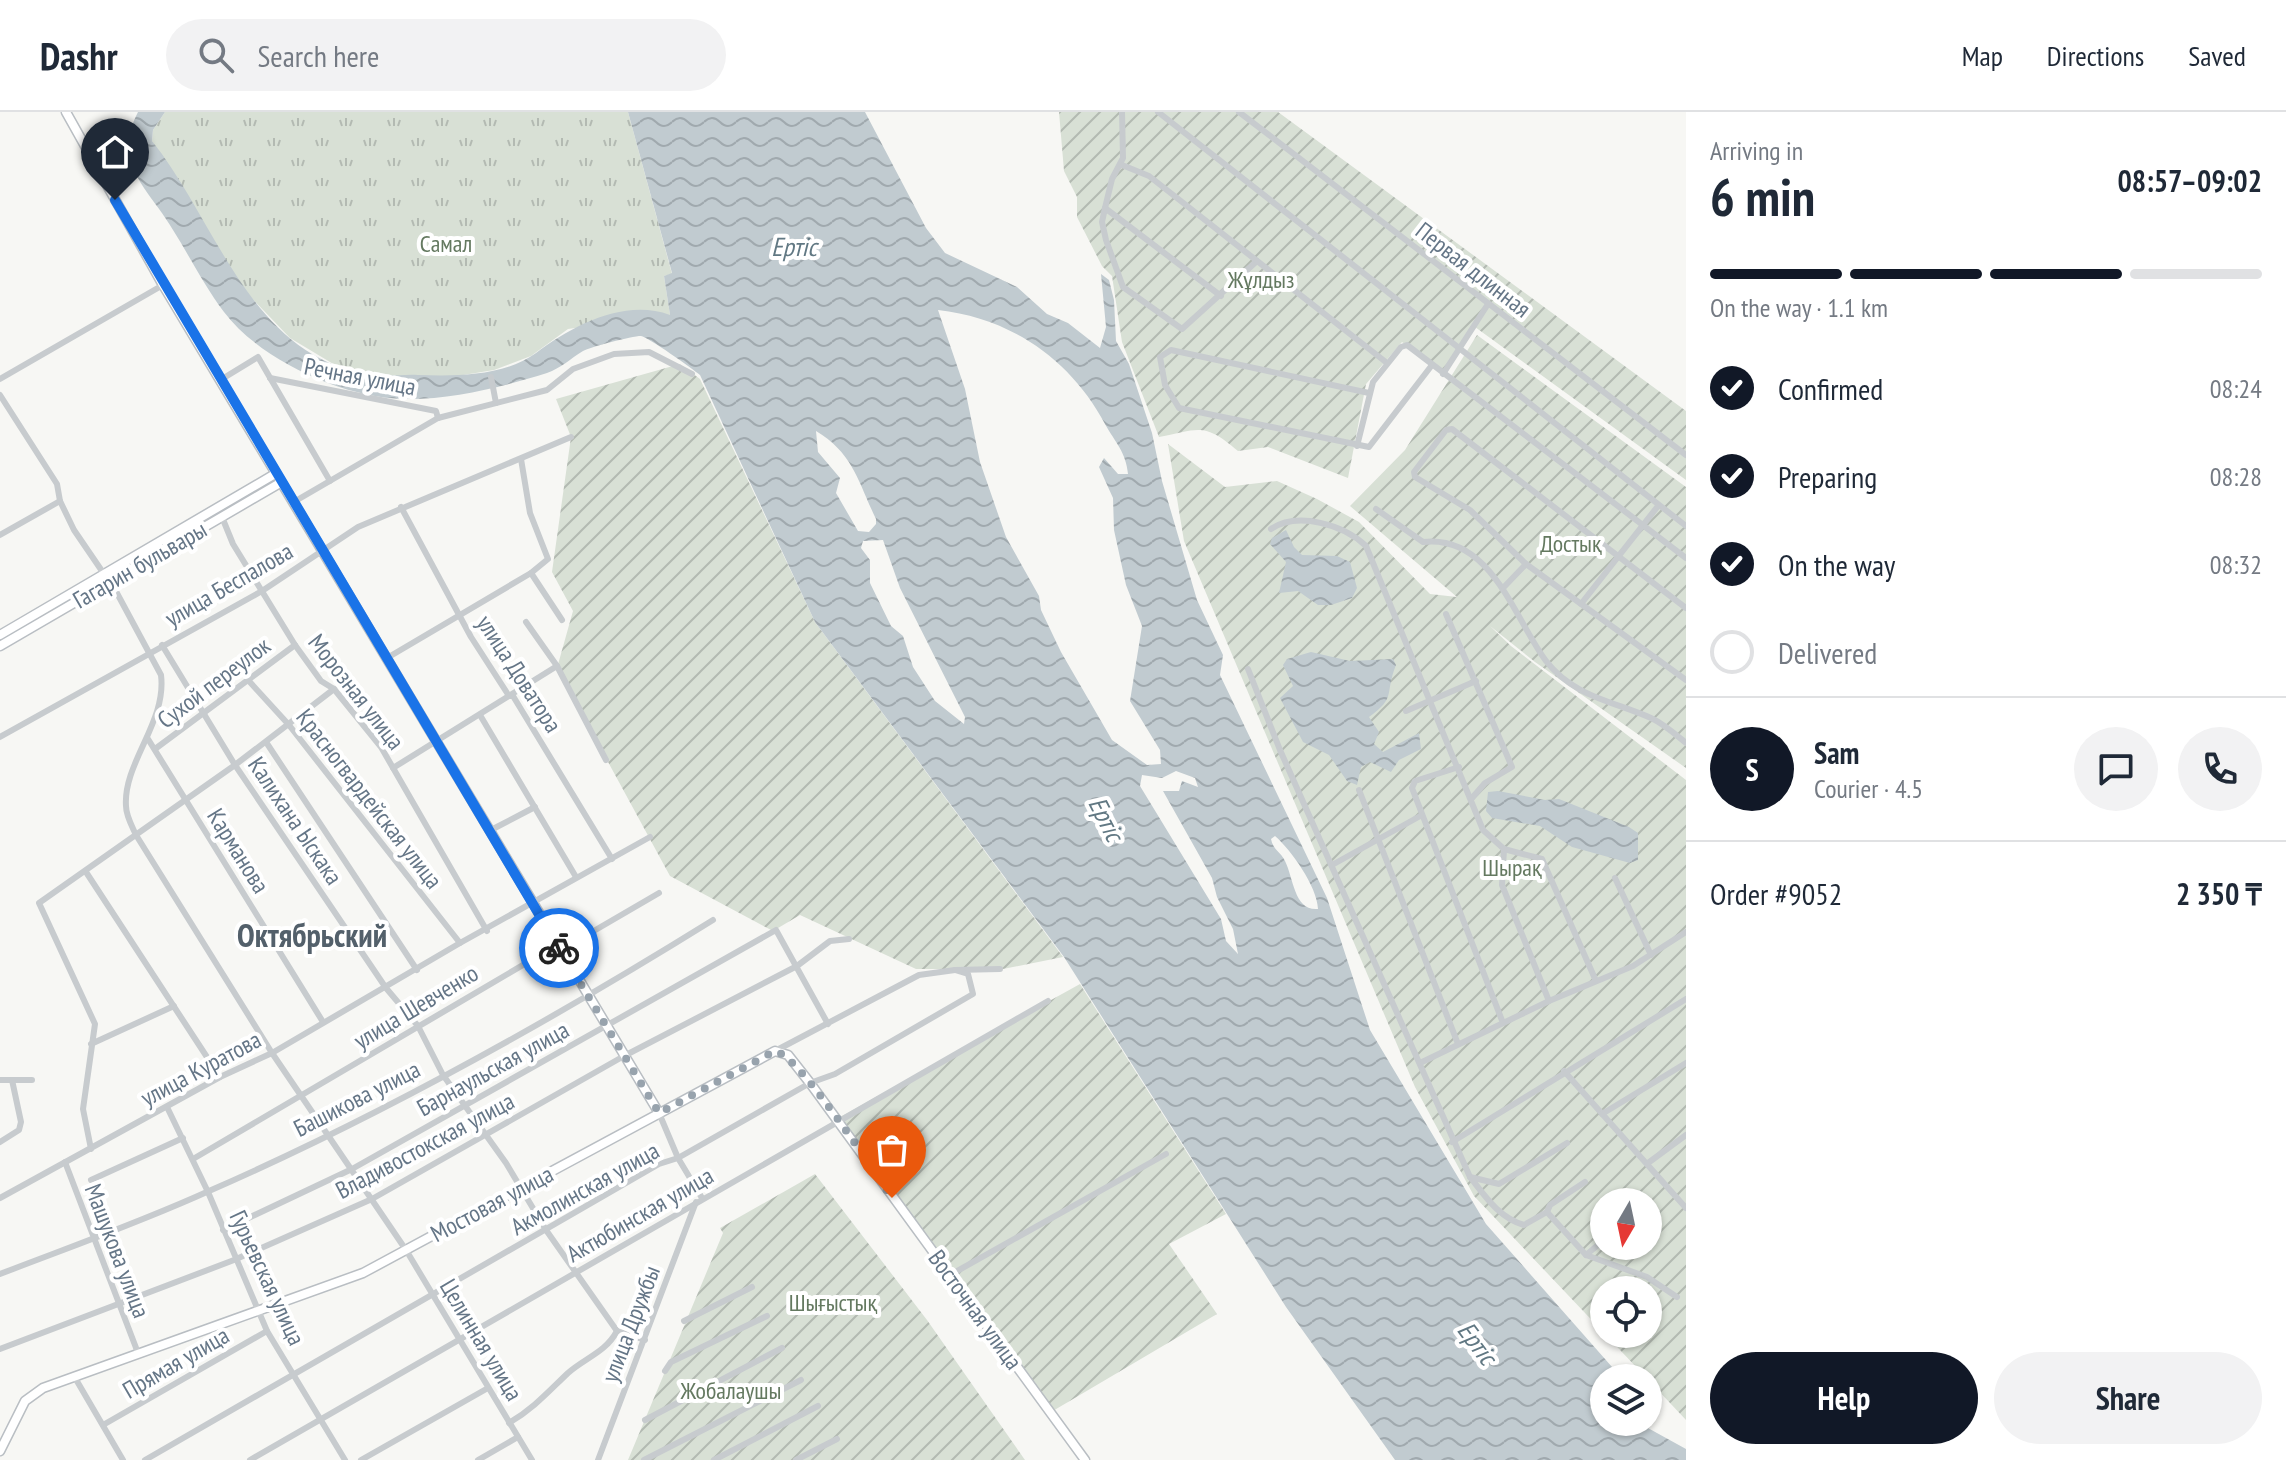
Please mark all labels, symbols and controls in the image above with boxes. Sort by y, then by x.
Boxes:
search box [166,19,726,91]
text: Dashr [40,31,118,80]
icon: search [194,33,238,77]
text: Search here [258,36,379,75]
text: Map [1962,37,2003,74]
text: Directions [2047,37,2144,74]
text: Saved [2188,37,2246,74]
pin [81,118,149,200]
icon: home [93,130,137,174]
text: Arriving in [1710,134,1803,167]
text: 08:57–09:02 [2118,161,2262,200]
text: 6 min [1710,163,1815,230]
street label: Первая длинная [1410,215,1537,324]
park label: Самал [420,228,472,259]
water label: Ертіс [771,230,819,263]
park label: Жұлдыз [1227,264,1294,295]
text: On the way · 1.1 km [1710,291,1888,324]
street label: Речная улица [302,351,419,403]
icon: check [1710,366,1754,410]
text: Confirmed [1778,369,1883,408]
text: 08:24 [2210,372,2262,405]
icon: check [1710,454,1754,498]
text: Preparing [1778,457,1877,496]
text: 08:28 [2210,460,2262,493]
street label: Гагарин бульвары [67,514,212,615]
park label: Достық [1540,528,1602,559]
street label: улица Беспалова [159,535,298,634]
icon: check [1710,542,1754,586]
text: On the way [1778,545,1895,584]
text: 08:32 [2210,548,2262,581]
street label: улица Доватора [470,609,569,738]
street label: Морозная улица [302,628,411,756]
street label: Сухой переулок [151,630,277,735]
text: Delivered [1778,633,1877,672]
street label: Красногвардейская улица [289,702,449,895]
button: chat [2074,727,2158,811]
button: phone [2178,727,2262,811]
text: Sam [1814,733,1859,772]
text: S [1745,750,1759,789]
street label: Калихана Ыскака [241,751,350,891]
text: Courier · 4.5 [1814,772,1923,805]
water label: Ертіс [1081,791,1133,849]
street label: Карманова [200,803,276,899]
park label: Шырақ [1482,852,1542,883]
text: Order #9052 [1710,874,1842,913]
text: 2 350 ₸ [2176,874,2262,913]
courier [519,908,599,988]
district label: Октябрьский [237,914,387,956]
icon: bike [537,926,581,970]
street label: улица Шевченко [348,957,484,1056]
street label: Барнаульская улица [411,1014,574,1123]
street label: улица Куратова [135,1024,266,1113]
street label: Башикова улица [288,1053,425,1144]
street label: Владивостокская улица [330,1085,519,1206]
pin [858,1116,926,1198]
icon: bag [870,1128,914,1172]
street label: Акмолинская улица [505,1135,665,1242]
street label: Мостовая улица [425,1158,558,1249]
street label: Актюбинская улица [561,1160,719,1269]
street label: Машукова улица [78,1179,157,1322]
north arrow [1590,1188,1662,1260]
map controls [1590,1188,1662,1436]
street label: Гурьевская улица [223,1205,312,1350]
street label: Восточная улица [921,1244,1029,1376]
street label: улица Дружбы [594,1261,667,1386]
street label: Целинная улица [433,1273,530,1406]
button: locate [1590,1276,1662,1348]
park label: Шығыстық [789,1287,877,1318]
water label: Ертіс [1451,1315,1506,1373]
street label: Прямая улица [117,1320,235,1405]
button: Help [1710,1352,1978,1444]
button: Share [1994,1352,2262,1444]
button: layers [1590,1364,1662,1436]
park label: Жобалаушы [680,1375,781,1406]

